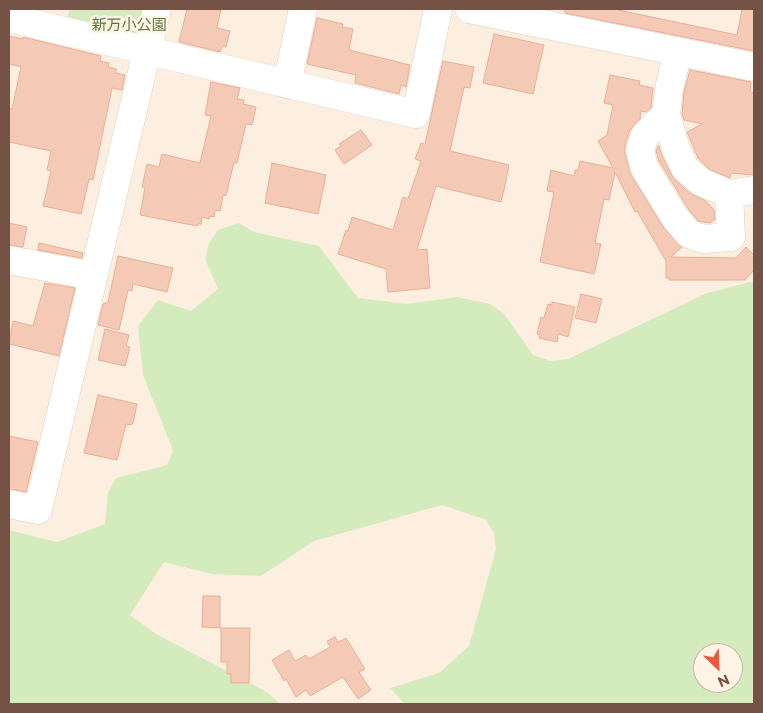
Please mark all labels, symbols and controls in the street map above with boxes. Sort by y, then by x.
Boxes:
park label: 新万小公園 [92,17,166,35]
north arrow [693,643,743,693]
text: N [715,670,733,691]

